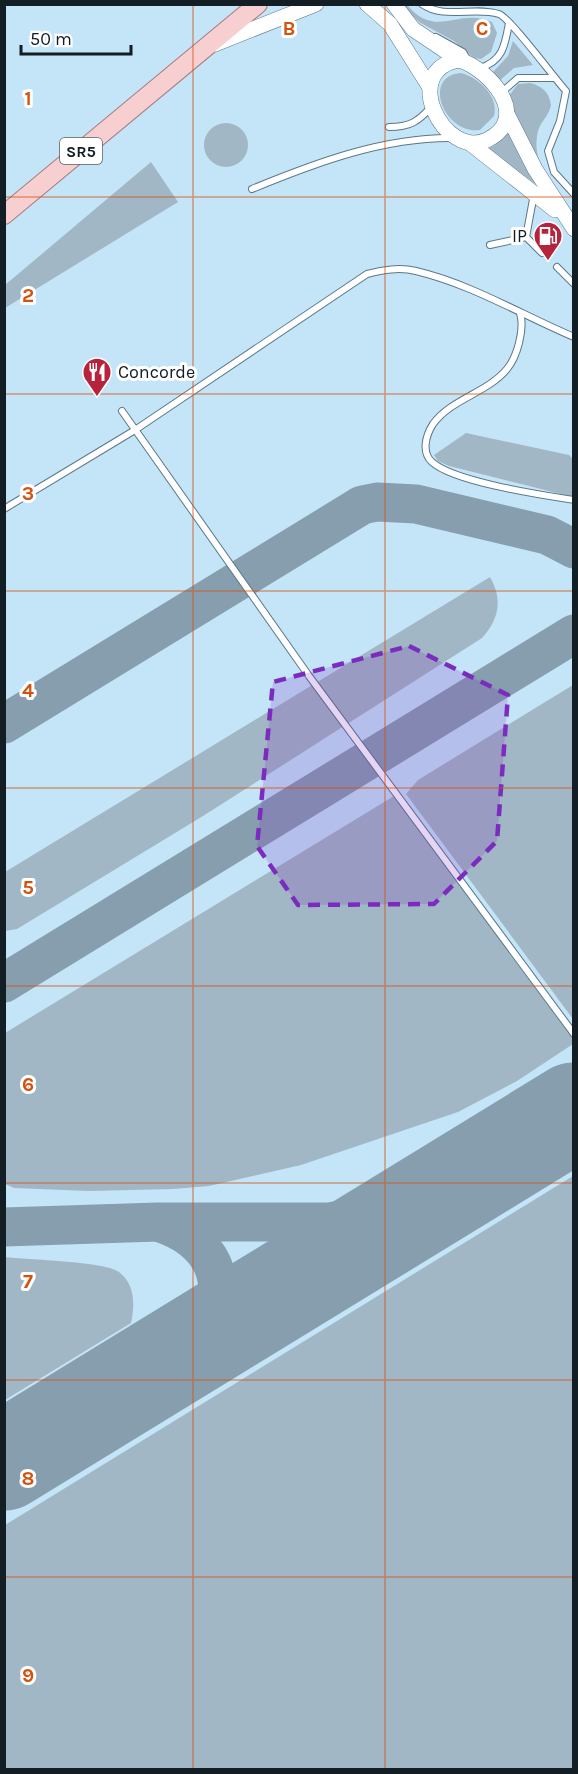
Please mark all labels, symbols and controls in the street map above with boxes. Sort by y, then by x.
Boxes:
text: B [283,17,295,40]
text: C [476,17,488,40]
scale bar [21,18,130,56]
text: 50 m [30,28,72,50]
text: 1 [24,87,32,110]
road number: SR5 [60,138,102,164]
fuel station icon: IP [532,220,564,262]
place label: IP [512,225,527,247]
text: 2 [22,284,34,307]
restaurant icon: Concorde [81,356,113,398]
place label: Concorde [118,361,195,383]
text: 3 [22,482,34,505]
text: 4 [22,679,34,702]
text: 5 [22,876,34,899]
text: 6 [22,1073,34,1096]
text: 7 [23,1270,33,1293]
text: 8 [22,1467,34,1490]
text: 9 [22,1664,34,1687]

